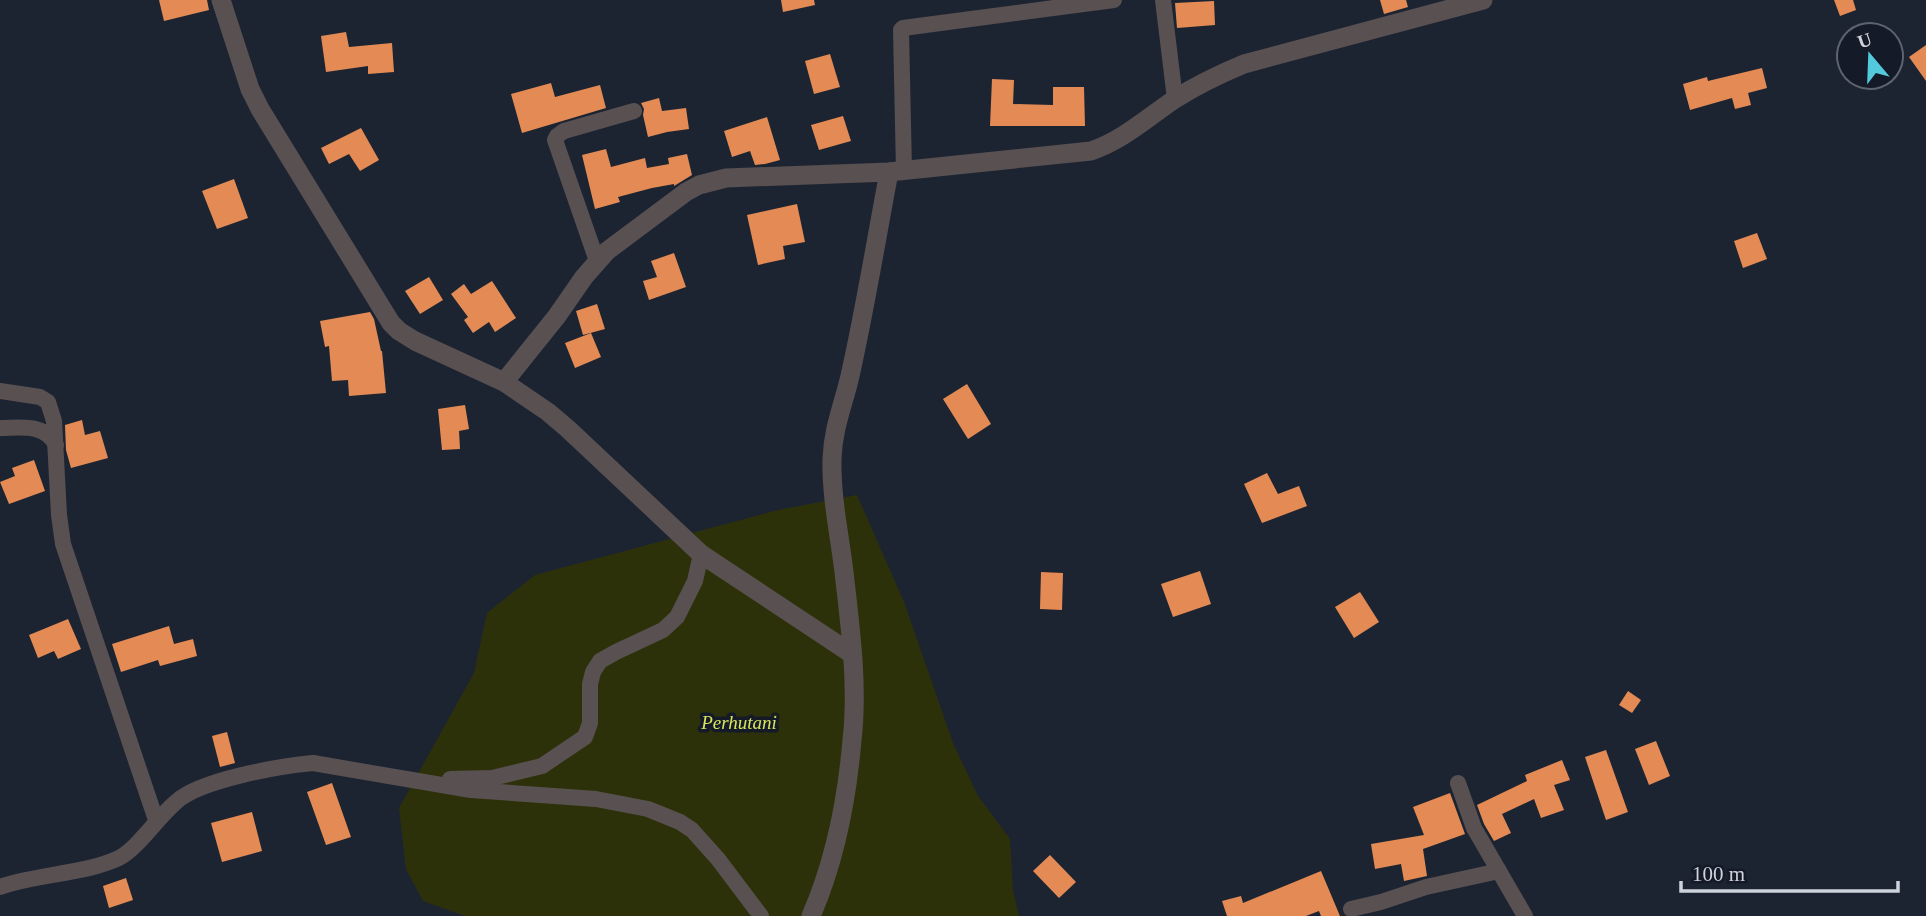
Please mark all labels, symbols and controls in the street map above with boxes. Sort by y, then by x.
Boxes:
north arrow [1835,21,1905,91]
text: U [1855,28,1875,53]
park label: Perhutani [700,712,777,733]
scale bar [1681,850,1898,894]
text: 100 m [1692,862,1745,886]

